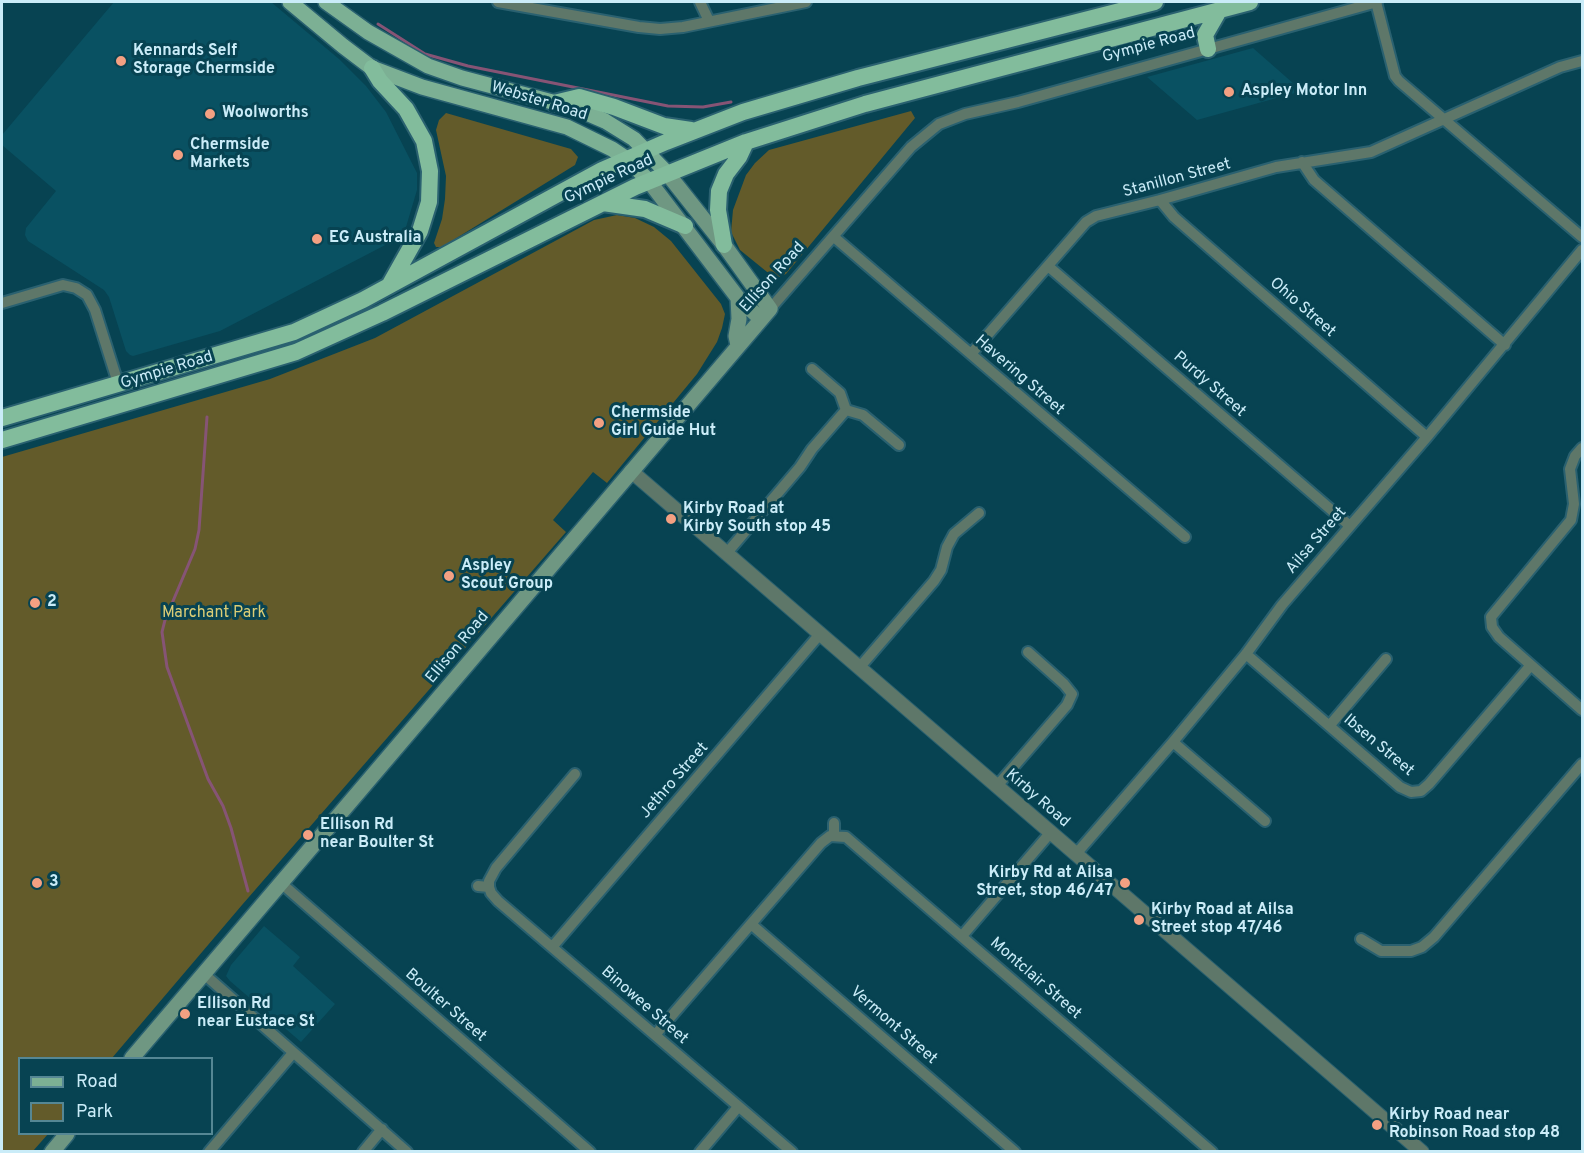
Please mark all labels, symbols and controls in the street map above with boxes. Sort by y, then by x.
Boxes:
street label: Gympie Road [1100,24,1198,68]
place label: Kennards Self Storage Chermside [133,42,275,80]
marker: Kennards Self Storage Chermside [114,54,128,68]
street label: Webster Road [489,78,589,126]
place label: Aspley Motor Inn [1241,82,1367,102]
marker: Aspley Motor Inn [1222,85,1236,99]
place label: Woolworths [222,104,309,124]
marker: Woolworths [203,107,217,121]
place label: Chermside Markets [190,136,270,174]
marker: Chermside Markets [171,148,185,162]
street label: Gympie Road [562,151,656,209]
street label: Stanillon Street [1121,155,1233,203]
place label: EG Australia [329,229,421,249]
marker: EG Australia [310,232,324,246]
street label: Ellison Road [736,239,810,317]
street label: Ohio Street [1265,274,1339,342]
street label: Havering Street [970,332,1068,420]
street label: Gympie Road [118,348,216,394]
street label: Purdy Street [1169,348,1249,422]
place label: Chermside Girl Guide Hut [611,404,716,442]
marker: Chermside Girl Guide Hut [592,416,606,430]
place label: Kirby Road at Kirby South stop 45 [683,500,831,538]
street label: Ailsa Street [1283,503,1351,579]
marker: Kirby Road at Kirby South stop 45 [664,512,678,526]
place label: Aspley Scout Group [461,557,553,595]
marker: Aspley Scout Group [442,569,456,583]
place label: 2 [47,593,57,613]
marker: 2 [28,596,42,610]
park label: Marchant Park [162,604,266,624]
street label: Ellison Road [422,608,494,688]
street label: Ibsen Street [1339,711,1417,781]
street label: Jethro Street [637,739,713,823]
street label: Kirby Road [1001,766,1073,832]
place label: Ellison Rd near Boulter St [320,816,434,854]
marker: Ellison Rd near Boulter St [301,828,315,842]
place label: Kirby Rd at Ailsa Street, stop 46/47 [976,864,1113,902]
place label: 3 [49,873,59,893]
marker: 3 [30,876,44,890]
marker: Kirby Rd at Ailsa Street, stop 46/47 [1118,876,1132,890]
place label: Kirby Road at Ailsa Street stop 47/46 [1151,901,1294,939]
marker: Kirby Road at Ailsa Street stop 47/46 [1132,913,1146,927]
street label: Montclair Street [985,934,1085,1024]
street label: Binowee Street [597,963,691,1049]
street label: Boulter Street [400,965,490,1047]
street label: Vermont Street [846,983,940,1069]
place label: Ellison Rd near Eustace St [197,995,315,1033]
marker: Ellison Rd near Eustace St [178,1007,192,1021]
legend [18,1057,213,1135]
text: Road [76,1071,118,1094]
text: Park [76,1101,113,1124]
place label: Kirby Road near Robinson Road stop 48 [1389,1106,1560,1144]
marker: Kirby Road near Robinson Road stop 48 [1370,1118,1384,1132]

